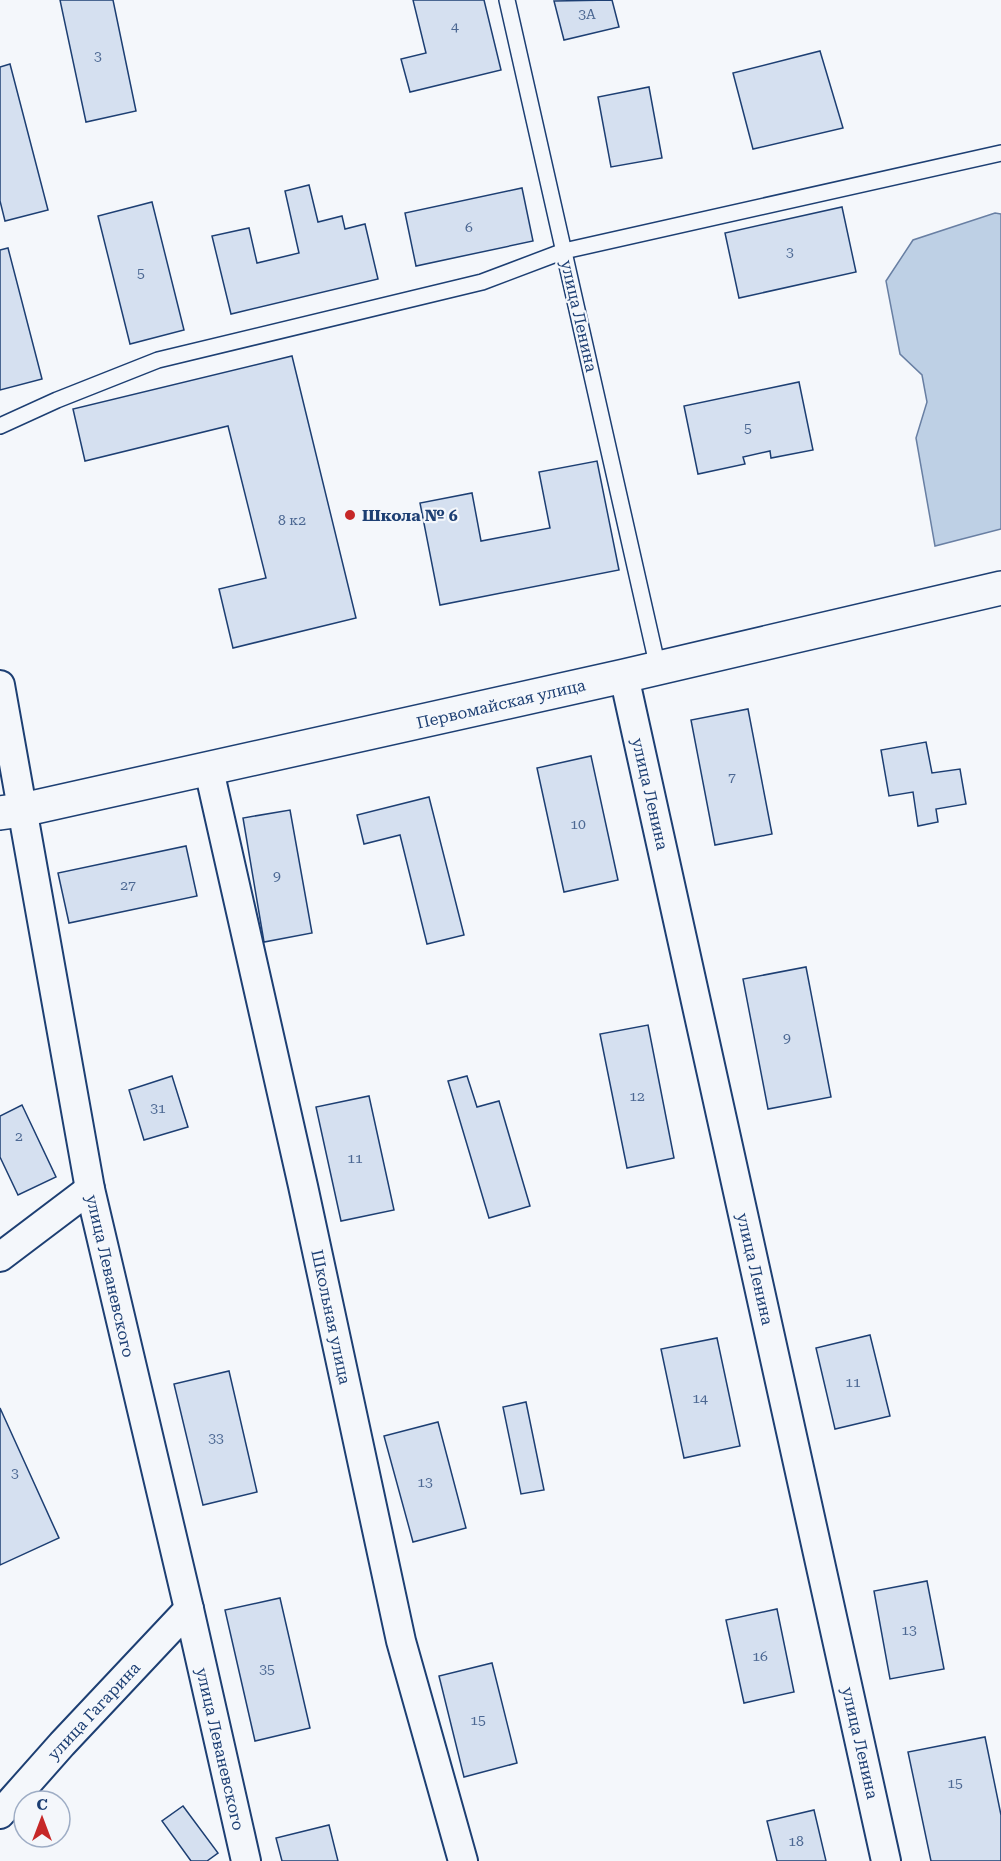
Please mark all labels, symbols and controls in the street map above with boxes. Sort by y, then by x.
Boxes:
house number: 3А [578,6,596,22]
house number: 4 [451,18,459,34]
house number: 3 [94,48,102,64]
house number: 6 [465,219,473,235]
house number: 3 [786,244,794,260]
street label: улица Ленина [557,258,601,374]
house number: 5 [137,265,145,281]
house number: 5 [744,420,752,436]
place label: Школа № 6 [362,506,458,525]
marker: Школа № 6 [343,508,357,522]
house number: 8 к2 [278,512,306,528]
street label: Первомайская улица [415,675,588,733]
street label: улица Ленина [628,736,672,852]
house number: 7 [728,769,736,785]
house number: 10 [570,816,586,832]
house number: 9 [273,868,281,884]
house number: 27 [120,877,136,893]
house number: 9 [783,1030,791,1046]
house number: 12 [629,1088,645,1104]
house number: 31 [150,1100,166,1116]
house number: 2 [15,1128,23,1144]
house number: 11 [347,1150,363,1166]
street label: улица Леваневского [82,1193,138,1359]
street label: улица Ленина [733,1211,777,1327]
street label: Школьная улица [307,1248,355,1386]
house number: 11 [845,1374,861,1390]
house number: 14 [692,1390,708,1406]
house number: 33 [208,1430,224,1446]
house number: 3 [11,1465,19,1481]
house number: 13 [417,1474,433,1490]
house number: 13 [901,1622,917,1638]
house number: 16 [752,1648,768,1664]
street label: улица Гагарина [44,1658,144,1764]
house number: 35 [259,1661,275,1677]
street label: улица Леваневского [192,1666,248,1832]
street label: улица Ленина [838,1685,882,1801]
house number: 15 [470,1712,486,1728]
house number: 15 [947,1775,963,1791]
north arrow [12,1789,72,1849]
text: С [36,1795,48,1814]
house number: 18 [788,1833,804,1849]

